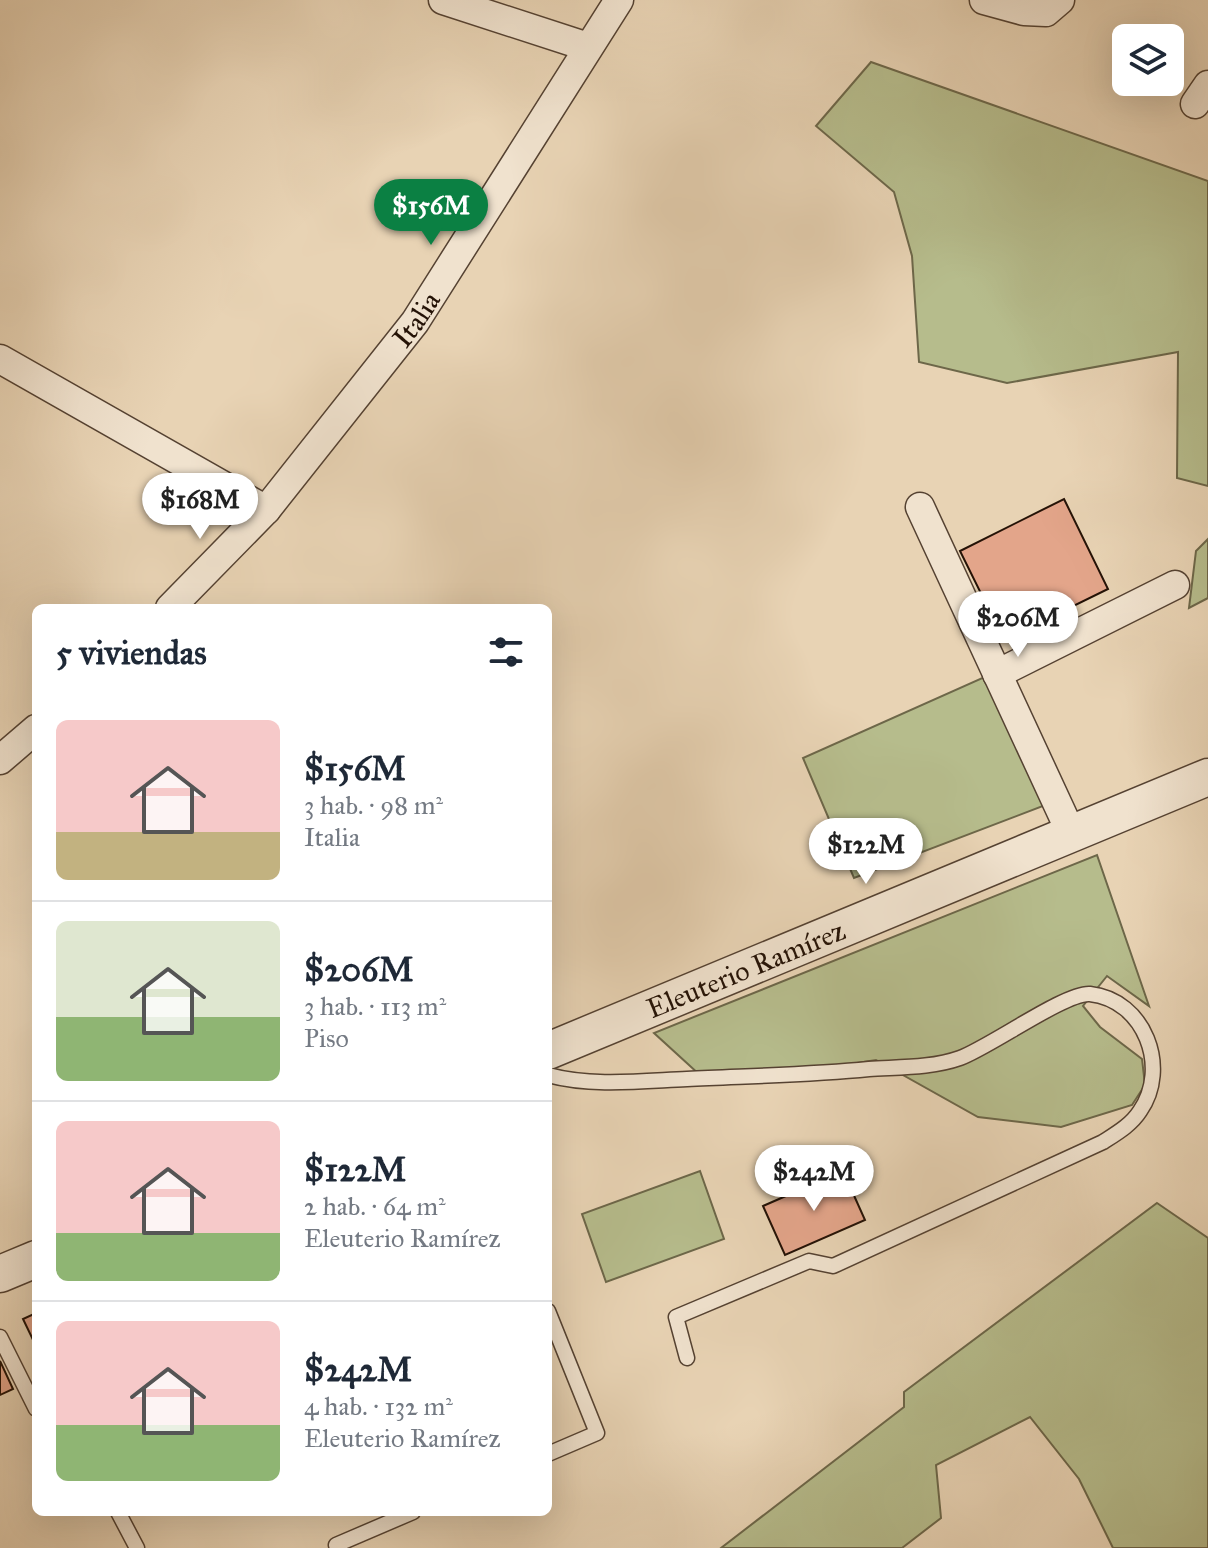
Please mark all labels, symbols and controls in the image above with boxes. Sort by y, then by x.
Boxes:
map controls [1112,24,1184,96]
button: layers [1112,24,1184,96]
pin: $156M [375,179,487,247]
text: $156M [392,189,470,221]
street label: Italia [385,285,448,354]
pin: $168M [144,473,256,541]
text: $168M [160,483,240,515]
pin: $206M [962,591,1074,659]
text: $206M [976,601,1060,633]
icon: filters [484,630,528,674]
text: 5 viviendas [56,632,207,673]
text: $156M [304,748,406,789]
icon: home [120,752,216,848]
text: 3 hab. · 98 m² [304,789,443,821]
pin: $122M [810,818,922,886]
text: Italia [304,821,360,853]
text: $122M [827,828,905,860]
street label: Eleuterio Ramírez [641,913,850,1026]
text: $206M [304,949,413,990]
icon: home [120,953,216,1049]
text: 3 hab. · 113 m² [304,990,446,1022]
text: Piso [304,1022,349,1054]
pin: $242M [758,1145,870,1213]
text: $122M [304,1149,406,1190]
icon: home [120,1153,216,1249]
text: $242M [773,1155,855,1187]
text: 2 hab. · 64 m² [304,1190,446,1222]
text: Eleuterio Ramírez [304,1222,501,1254]
text: $242M [304,1349,412,1390]
icon: home [120,1353,216,1449]
text: 4 hab. · 132 m² [304,1390,453,1422]
text: Eleuterio Ramírez [304,1422,501,1454]

